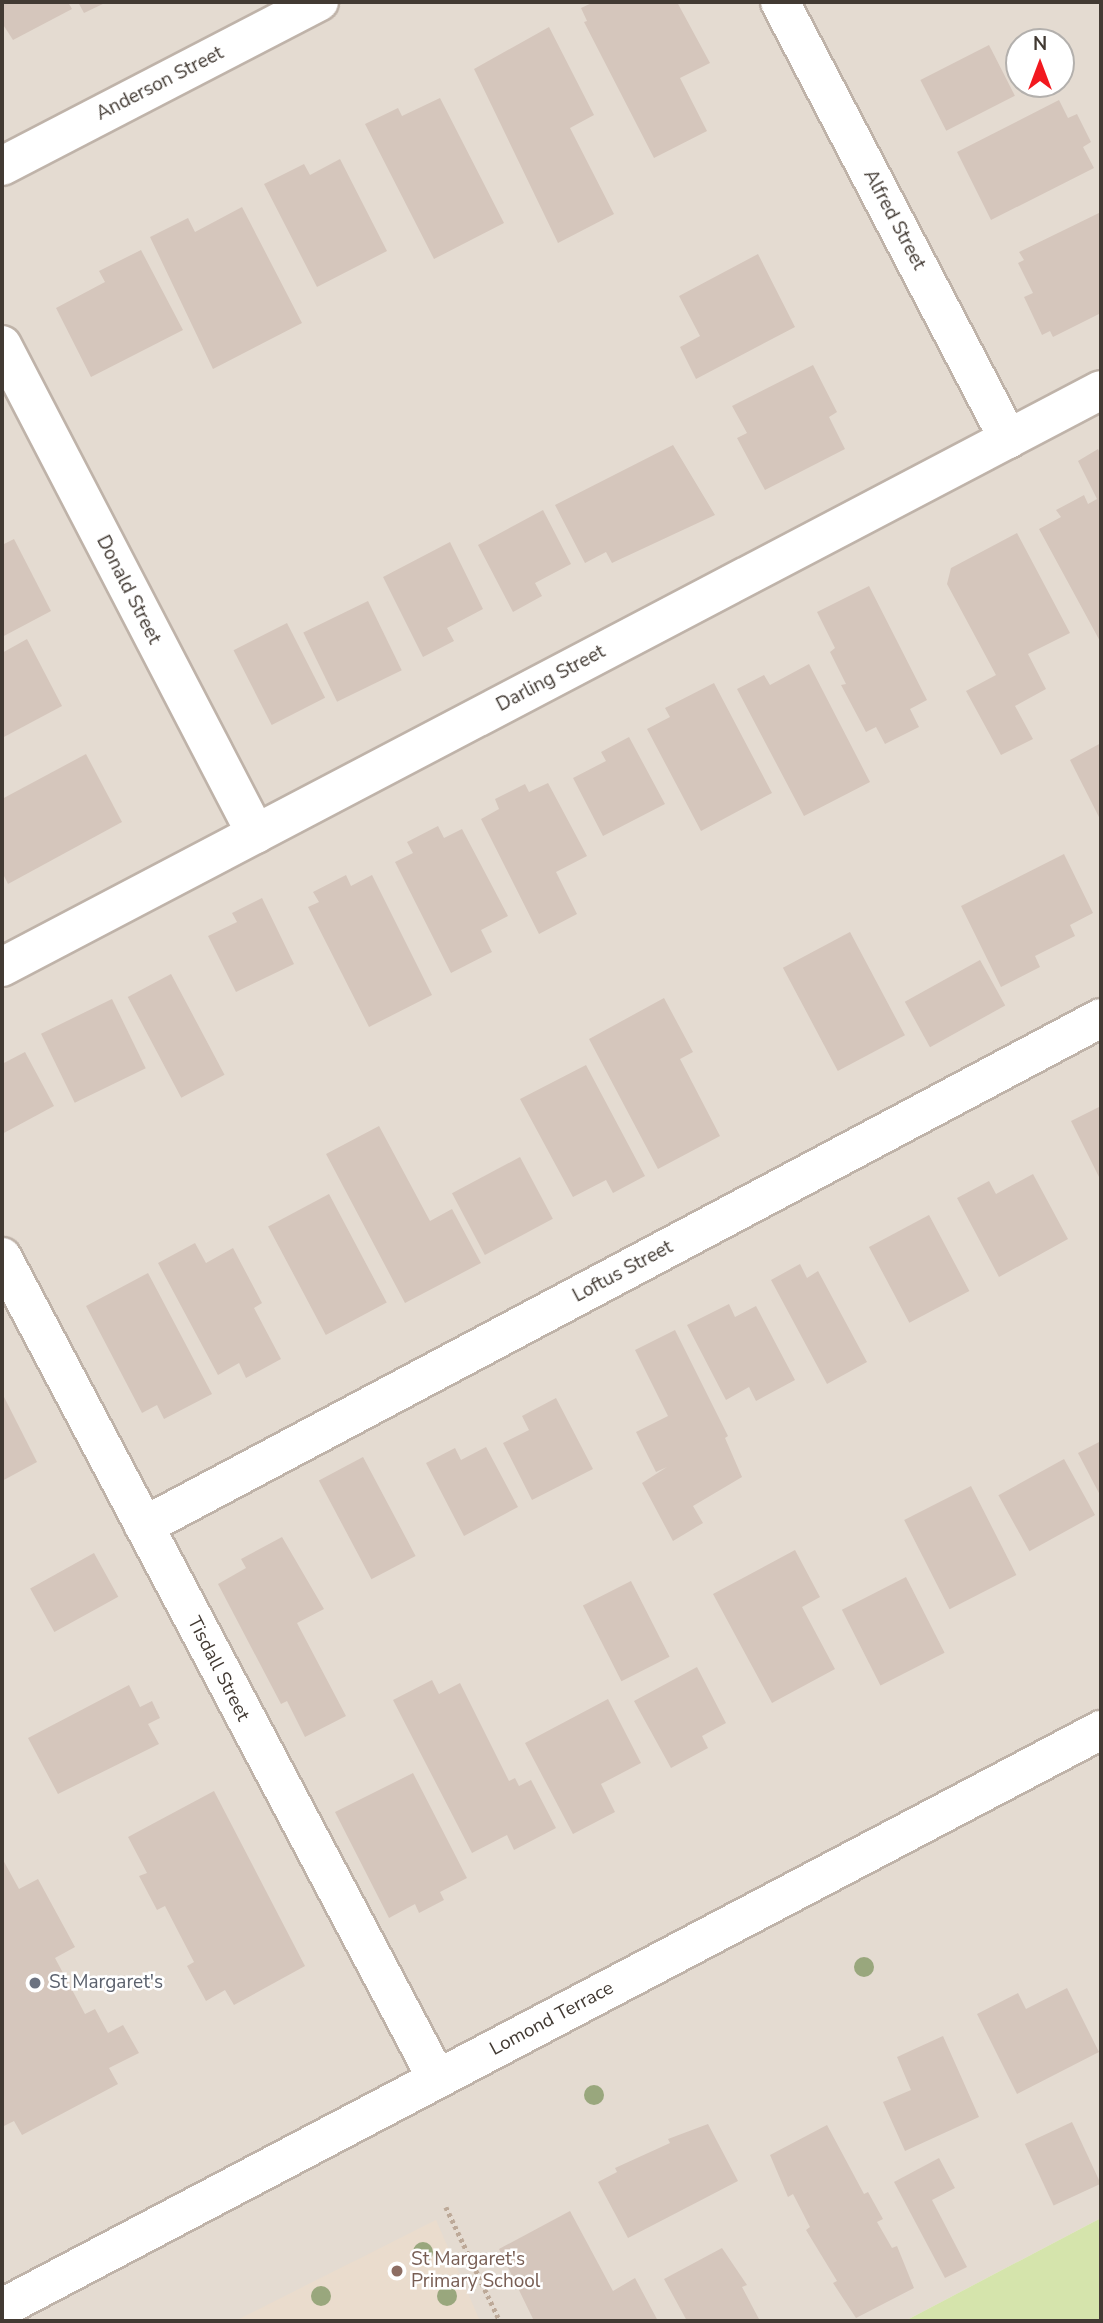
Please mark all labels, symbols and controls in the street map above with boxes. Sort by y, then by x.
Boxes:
north arrow [1005,28,1075,98]
text: N [1033,31,1047,57]
street label: Anderson Street [93,42,227,126]
street label: Alfred Street [858,166,930,274]
street label: Donald Street [91,532,165,648]
street label: Darling Street [493,641,609,717]
street label: Loftus Street [569,1236,677,1308]
street label: Tisdall Street [182,1613,254,1725]
place label: St Margaret's [49,1972,163,1994]
marker: St Margaret's [27,1975,43,1991]
street label: Lomond Terrace [486,1977,618,2061]
place label: St Margaret's Primary School [411,2249,540,2293]
marker: St Margaret's Primary School [389,2263,405,2279]

